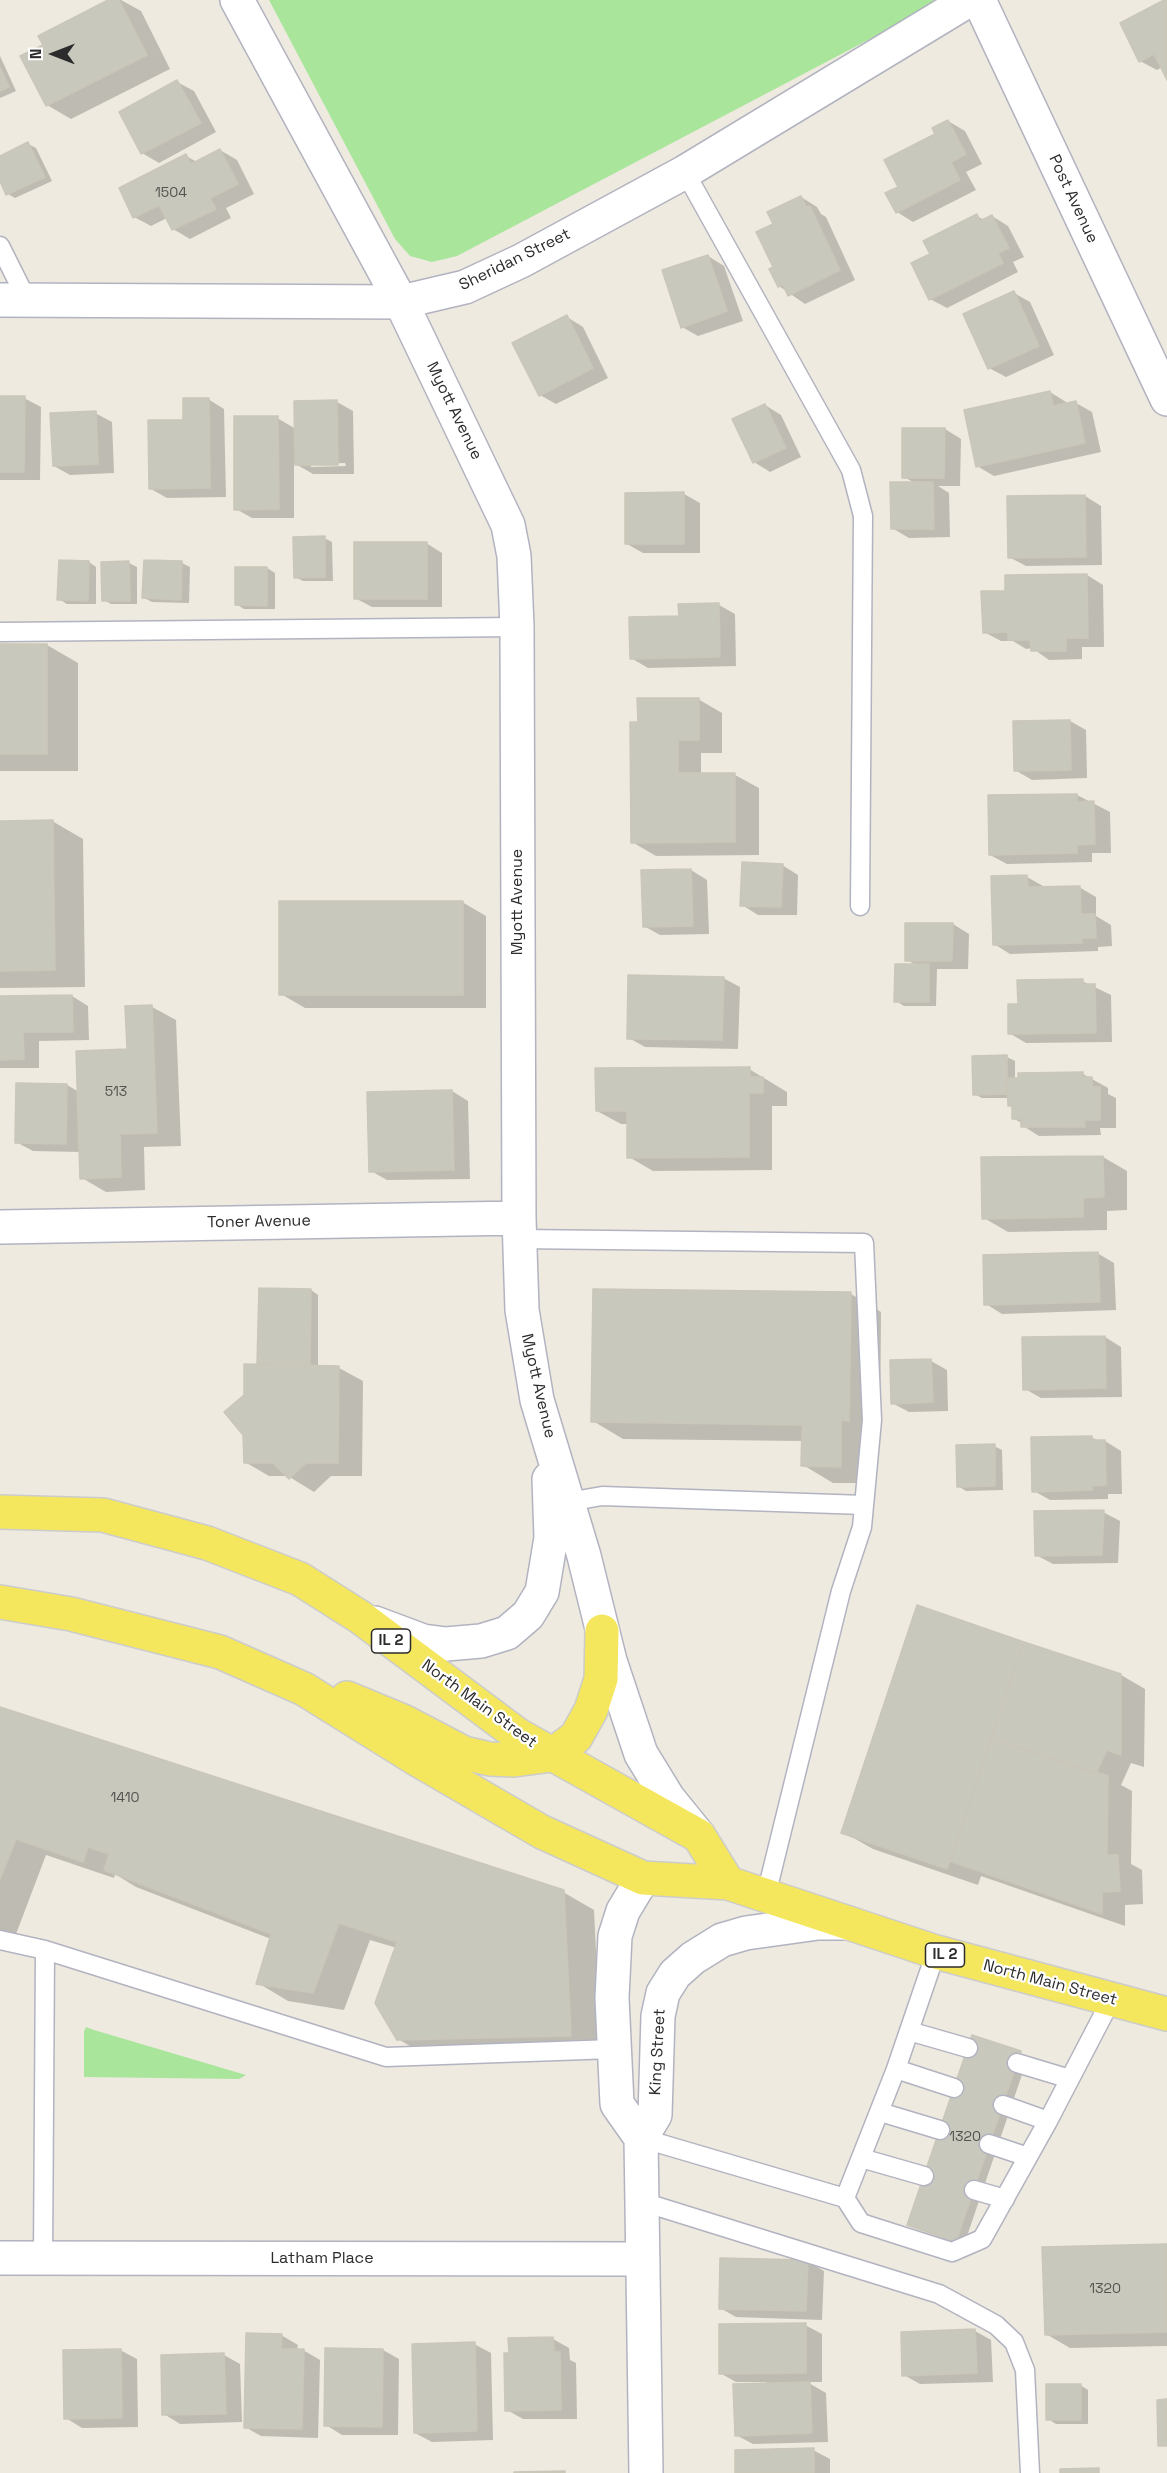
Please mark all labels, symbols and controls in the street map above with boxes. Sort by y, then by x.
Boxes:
north arrow [24,24,84,84]
text: N [25,49,46,59]
street label: Post Avenue [1044,152,1102,246]
house number: 1504 [155,185,187,201]
street label: Sheridan Street [456,225,574,295]
street label: Myott Avenue [422,359,486,463]
street label: Myott Avenue [508,849,528,955]
house number: 513 [105,1084,127,1100]
street label: Toner Avenue [207,1211,311,1233]
street label: Myott Avenue [517,1332,559,1440]
road number: IL 2 [372,1629,410,1653]
street label: North Main Street [418,1656,540,1752]
house number: 1410 [110,1790,140,1806]
road number: IL 2 [926,1943,964,1967]
street label: North Main Street [981,1956,1119,2010]
street label: King Street [646,2008,670,2096]
house number: 1320 [949,2129,981,2145]
street label: Latham Place [270,2249,374,2269]
house number: 1320 [1089,2281,1121,2297]

